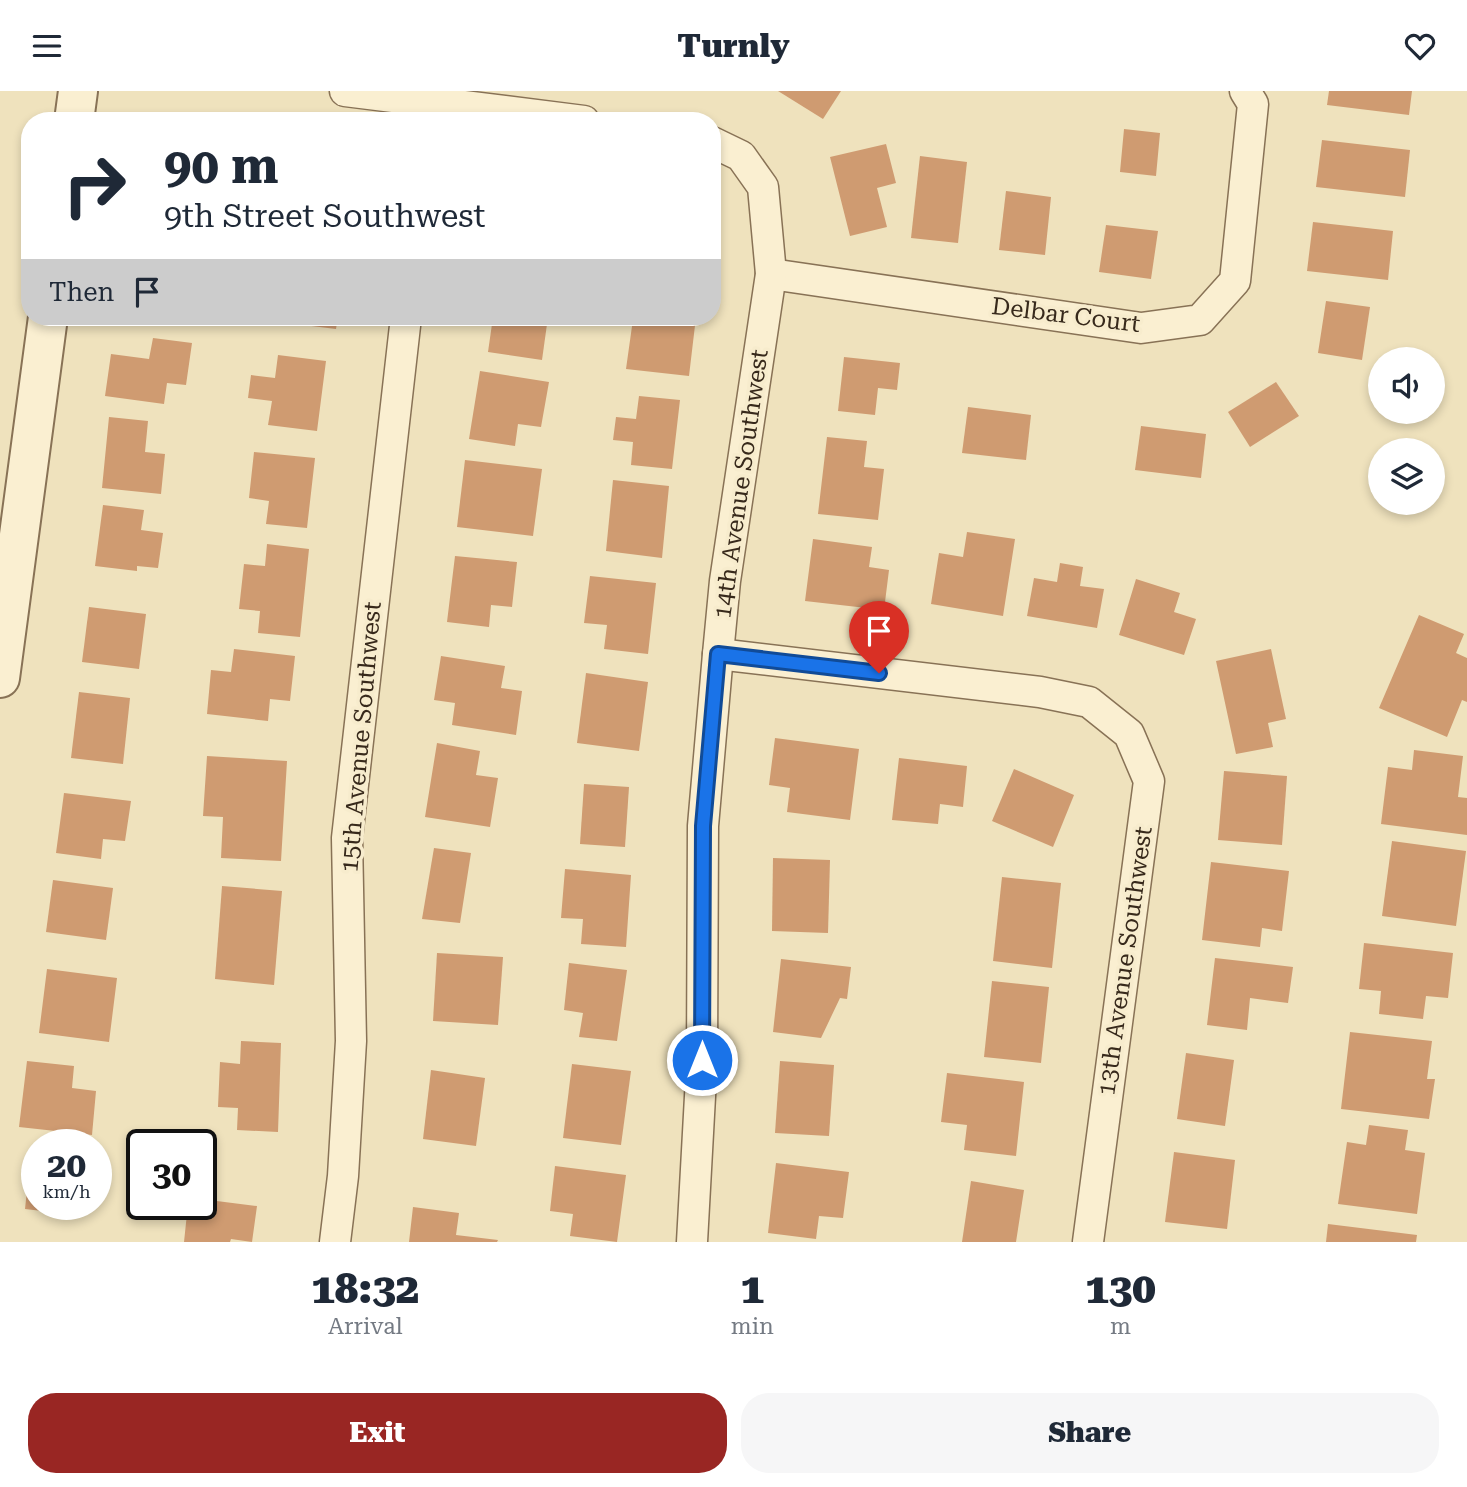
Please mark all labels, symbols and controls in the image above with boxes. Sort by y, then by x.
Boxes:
icon: menu [28,27,66,65]
text: Turnly [677,27,790,65]
icon: heart [1401,27,1439,65]
text: 90 m [164,138,279,195]
icon: right [49,140,140,231]
text: 9th Street Southwest [164,197,485,235]
icon: arrive [128,273,166,311]
text: Then [49,277,114,307]
street label: Delbar Court [990,292,1142,338]
street label: 14th Avenue Southwest [708,347,774,620]
map controls [1368,347,1445,515]
button: sound [1368,347,1445,424]
button: layers [1368,438,1445,515]
street label: 15th Avenue Southwest [335,600,387,874]
pin [849,601,909,673]
icon: arrive [860,612,898,650]
street label: 13th Avenue Southwest [1092,824,1158,1097]
position arrow [665,1023,739,1097]
speed limit sign: 30 [126,1129,217,1220]
text: 20 [47,1145,86,1186]
text: km/h [42,1181,91,1202]
text: 18:32 [311,1264,419,1313]
text: 1 [740,1264,764,1313]
text: 130 [1085,1264,1156,1313]
text: Arrival [328,1313,403,1340]
text: min [731,1313,774,1340]
text: m [1110,1313,1131,1340]
button: Exit [28,1393,727,1473]
button: Share [741,1393,1439,1473]

